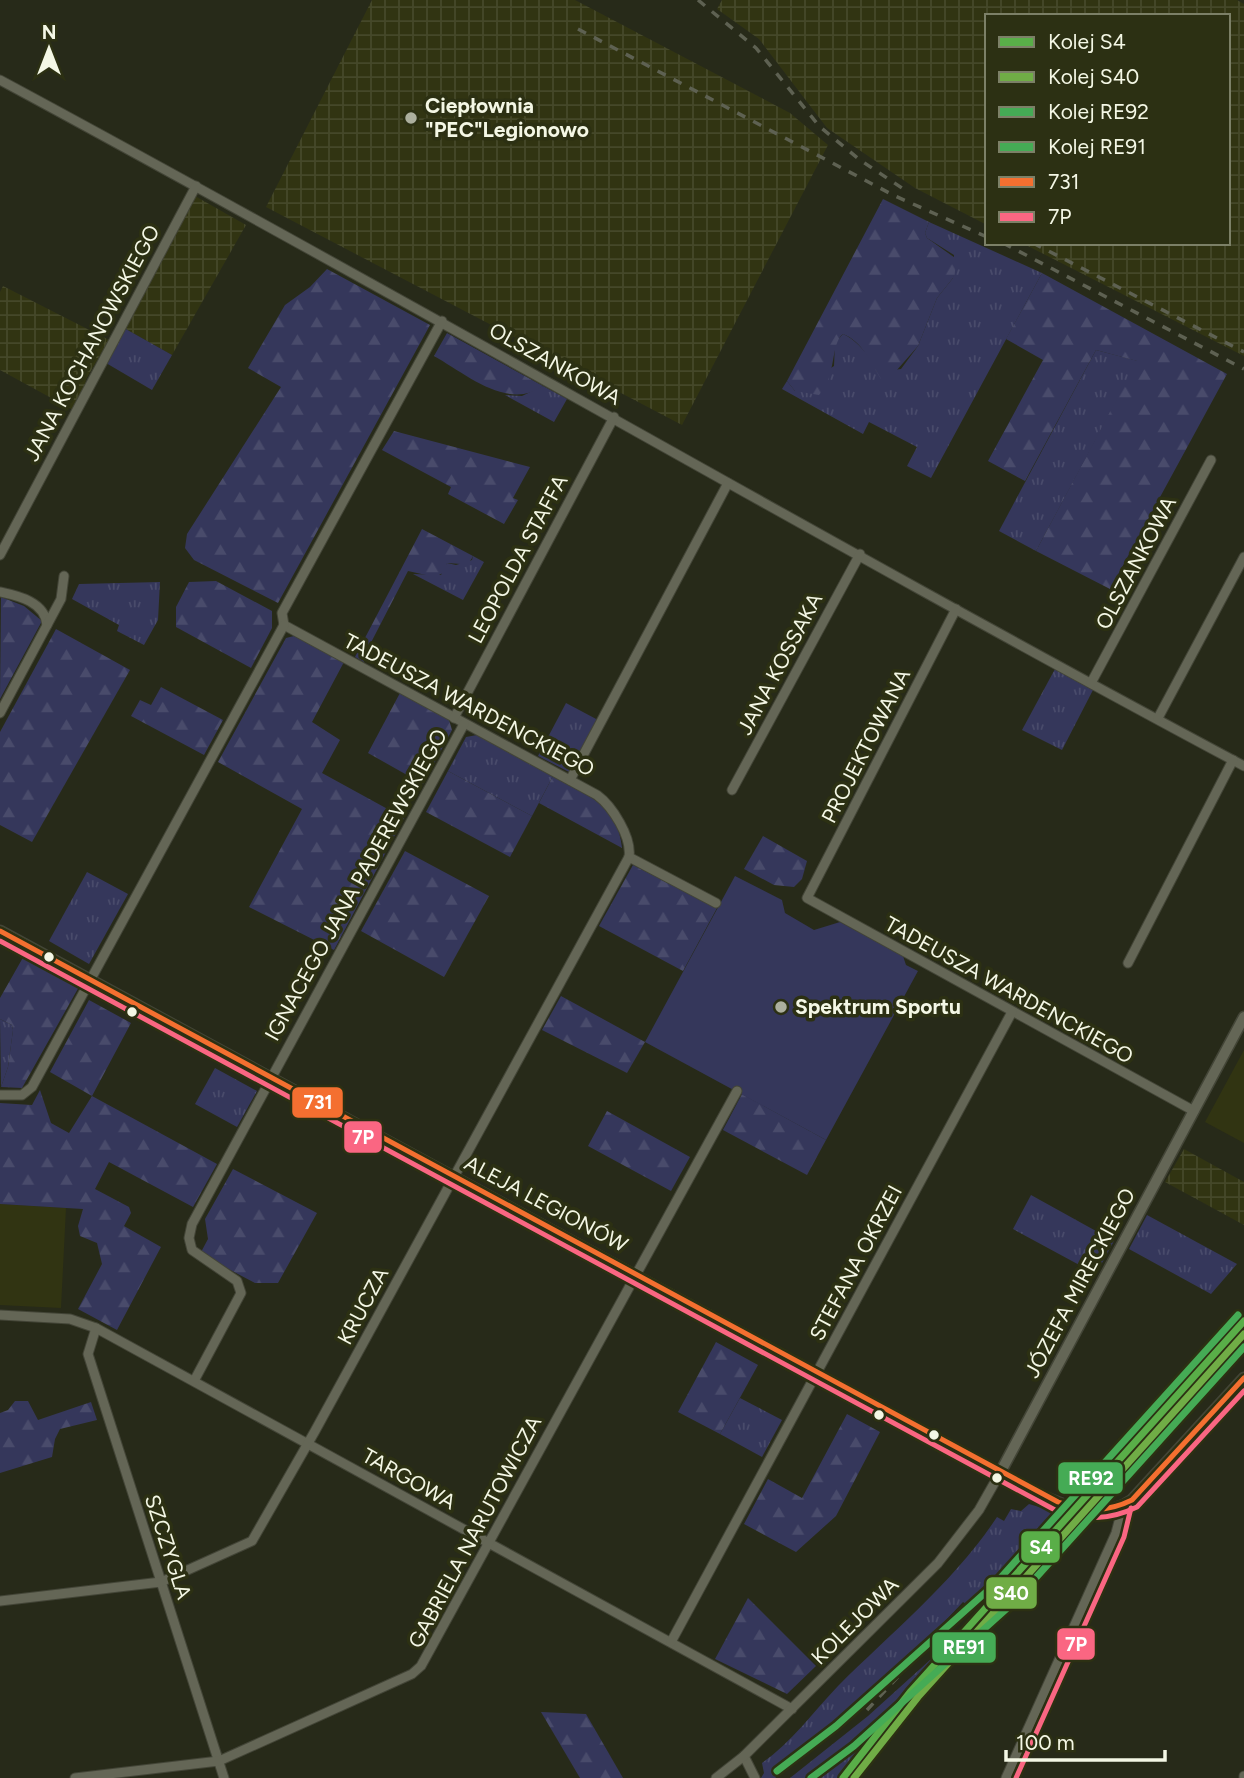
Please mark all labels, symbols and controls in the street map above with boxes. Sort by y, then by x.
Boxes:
north arrow [14,14,84,84]
legend [985,14,1230,245]
text: N [42,21,56,44]
text: Kolej S4 [1048,29,1126,54]
text: Kolej S40 [1048,64,1139,89]
place label: Ciepłownia "PEC"Legionowo [425,93,589,142]
text: Kolej RE92 [1048,99,1149,124]
marker: Ciepłownia "PEC"Legionowo [403,110,419,126]
text: Kolej RE91 [1048,134,1146,159]
text: 731 [1048,169,1079,194]
text: 7P [1048,204,1071,229]
street label: JANA KOCHANOWSKIEGO [19,221,164,465]
street label: OLSZANKOWA [485,317,625,410]
street label: LEOPOLDA STAFFA [463,470,573,647]
street label: OLSZANKOWA [1090,492,1181,633]
street label: JANA KOSSAKA [732,589,827,739]
street label: TADEUSZA WARDENCKIEGO [340,628,599,781]
street label: PROJEKTOWANA [816,665,915,827]
street label: IGNACEGO JANA PADEREWSKIEGO [259,725,452,1045]
street label: TADEUSZA WARDENCKIEGO [881,911,1138,1068]
unlabelled marker [42,950,56,964]
place label: Spektrum Sportu [795,994,961,1019]
marker: Spektrum Sportu [773,999,789,1015]
unlabelled marker [125,1005,139,1019]
line badge: 731 [291,1086,344,1119]
text: 731 [303,1091,333,1114]
line badge: 7P [343,1120,383,1154]
text: 7P [352,1126,375,1149]
street label: ALEJA LEGIONÓW [460,1150,632,1257]
street label: STEFANA OKRZEI [804,1181,907,1345]
street label: JÓZEFA MIRECKIEGO [1019,1184,1140,1382]
street label: KRUCZA [332,1263,393,1349]
unlabelled marker [872,1408,886,1422]
street label: GABRIELA NARUTOWICZA [403,1412,546,1652]
unlabelled marker [927,1428,941,1442]
street label: TARGOWA [358,1443,460,1515]
line badge: RE92 [1057,1461,1124,1495]
text: RE92 [1068,1467,1114,1490]
unlabelled marker [990,1471,1004,1485]
street label: SZCZYGLA [140,1491,197,1602]
line badge: S4 [1020,1530,1061,1564]
text: S4 [1029,1536,1053,1559]
street label: KOLEJOWA [806,1572,903,1669]
line badge: S40 [985,1576,1038,1610]
text: S40 [993,1582,1029,1605]
line badge: 7P [1056,1627,1096,1661]
line badge: RE91 [931,1631,997,1664]
text: 7P [1065,1633,1088,1656]
text: RE91 [943,1636,985,1659]
scale bar [1006,1718,1165,1762]
text: 100 m [1016,1730,1075,1755]

